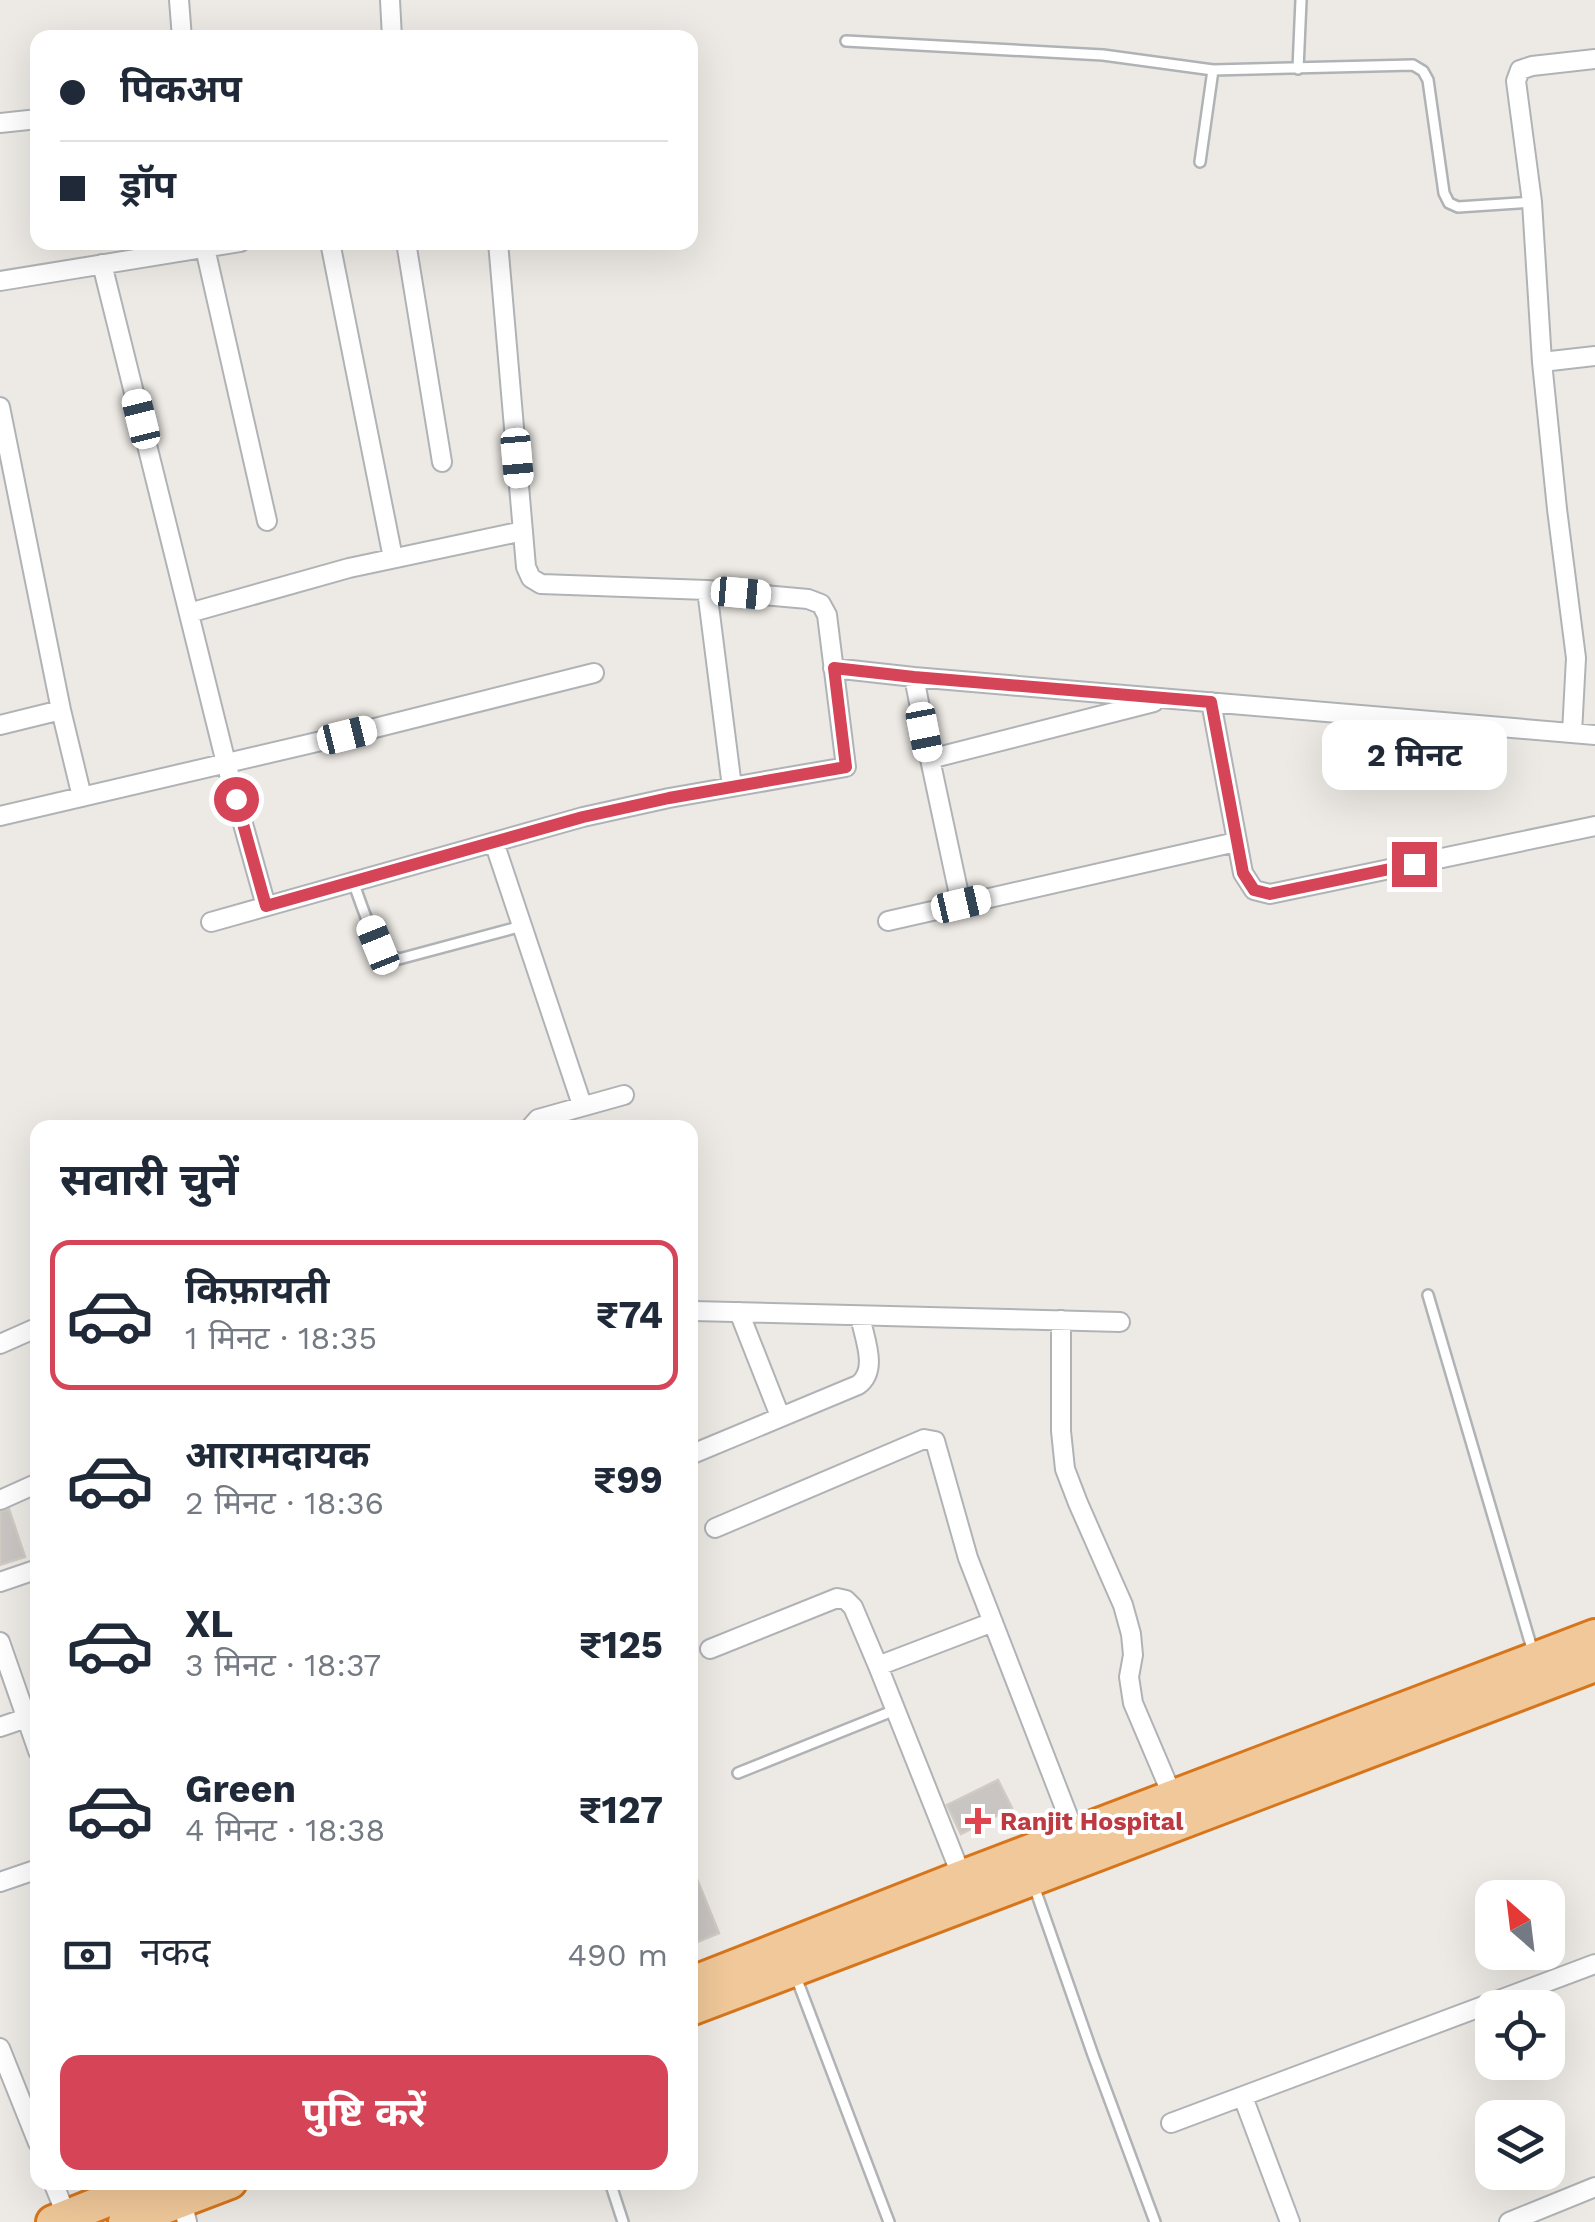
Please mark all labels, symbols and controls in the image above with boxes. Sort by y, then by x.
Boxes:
text: पिकअप [120,67,242,111]
text: ड्रॉप [120,163,176,207]
car [119,386,163,452]
car [499,427,535,489]
car [710,575,772,611]
car [904,700,944,764]
car [314,713,380,757]
callout: 2 मिनट [1322,719,1506,789]
text: 2 मिनट [1367,736,1462,774]
route start [214,777,259,822]
route end [1392,842,1437,887]
car [928,883,994,925]
car [353,912,403,978]
text: सवारी चुनें [60,1153,238,1206]
text: किफ़ायती [185,1268,329,1312]
icon: car [65,1270,155,1360]
text: ₹74 [596,1293,663,1337]
text: 1 मिनट · 18:35 [185,1319,377,1357]
text: आरामदायक [185,1433,369,1477]
icon: car [65,1435,155,1525]
text: ₹99 [593,1458,663,1502]
text: 2 मिनट · 18:36 [185,1484,384,1522]
icon: car [65,1600,155,1690]
text: XL [185,1602,233,1646]
text: ₹125 [579,1623,663,1667]
text: 3 मिनट · 18:37 [185,1646,381,1684]
icon: car [65,1765,155,1855]
text: Green [185,1767,296,1811]
text: ₹127 [579,1788,663,1832]
place label: Ranjit Hospital [1000,1807,1184,1836]
marker: Ranjit Hospital [965,1808,991,1834]
text: 4 मिनट · 18:38 [185,1811,385,1849]
north arrow [1475,1880,1565,1970]
map controls [1475,1880,1565,2190]
icon: cash [60,1928,115,1983]
text: नकद [140,1930,210,1974]
text: 490 m [567,1936,668,1974]
button: locate [1475,1990,1565,2080]
button: पुष्टि करें [60,2055,668,2170]
button: layers [1475,2100,1565,2190]

